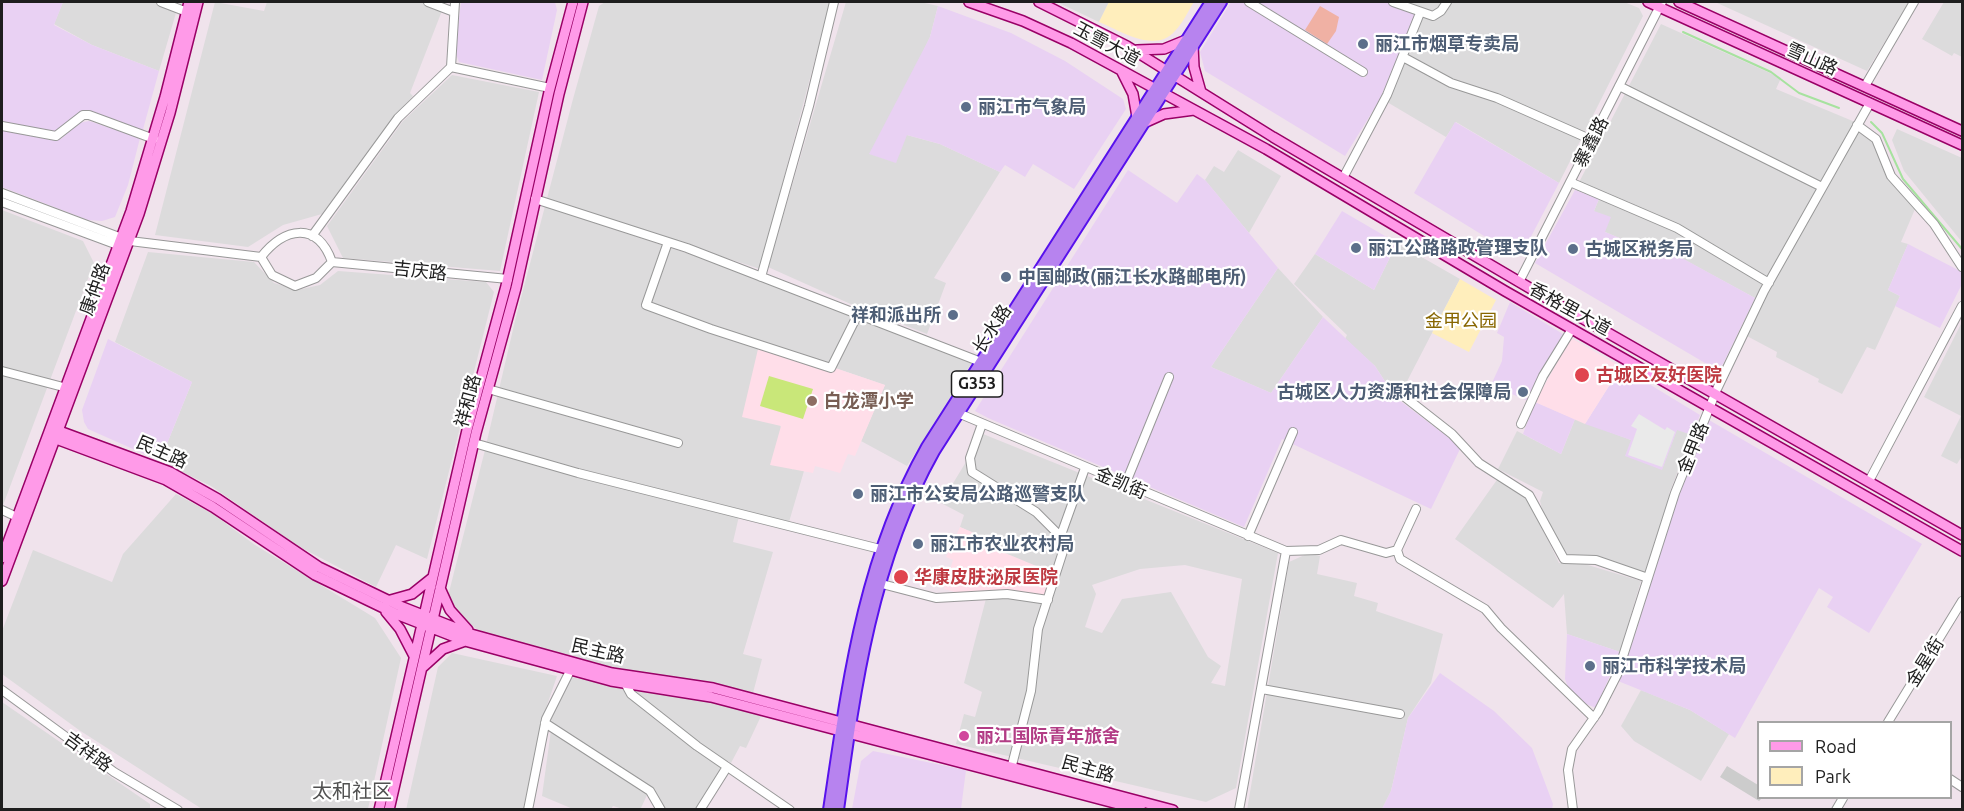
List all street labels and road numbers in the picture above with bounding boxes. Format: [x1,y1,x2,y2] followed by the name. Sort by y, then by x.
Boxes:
[1070,18,1144,70] street label: 玉雪大道
[1783,38,1841,80] street label: 雪山路
[1569,113,1613,171] street label: 寨鑫路
[392,257,448,285] street label: 吉庆路
[76,260,114,318] street label: 康仲路
[1525,278,1615,340] street label: 香格里大道
[968,300,1016,358] street label: 长水路
[952,371,1002,397] road number: G353
[451,372,485,430] street label: 祥和路
[1673,419,1713,477] street label: 金甲路
[133,431,191,473] street label: 民主路
[1092,463,1150,503] street label: 金凯街
[1902,633,1948,691] street label: 金星街
[569,634,627,668] street label: 民主路
[60,727,116,777] street label: 吉祥路
[1059,751,1117,787] street label: 民主路

